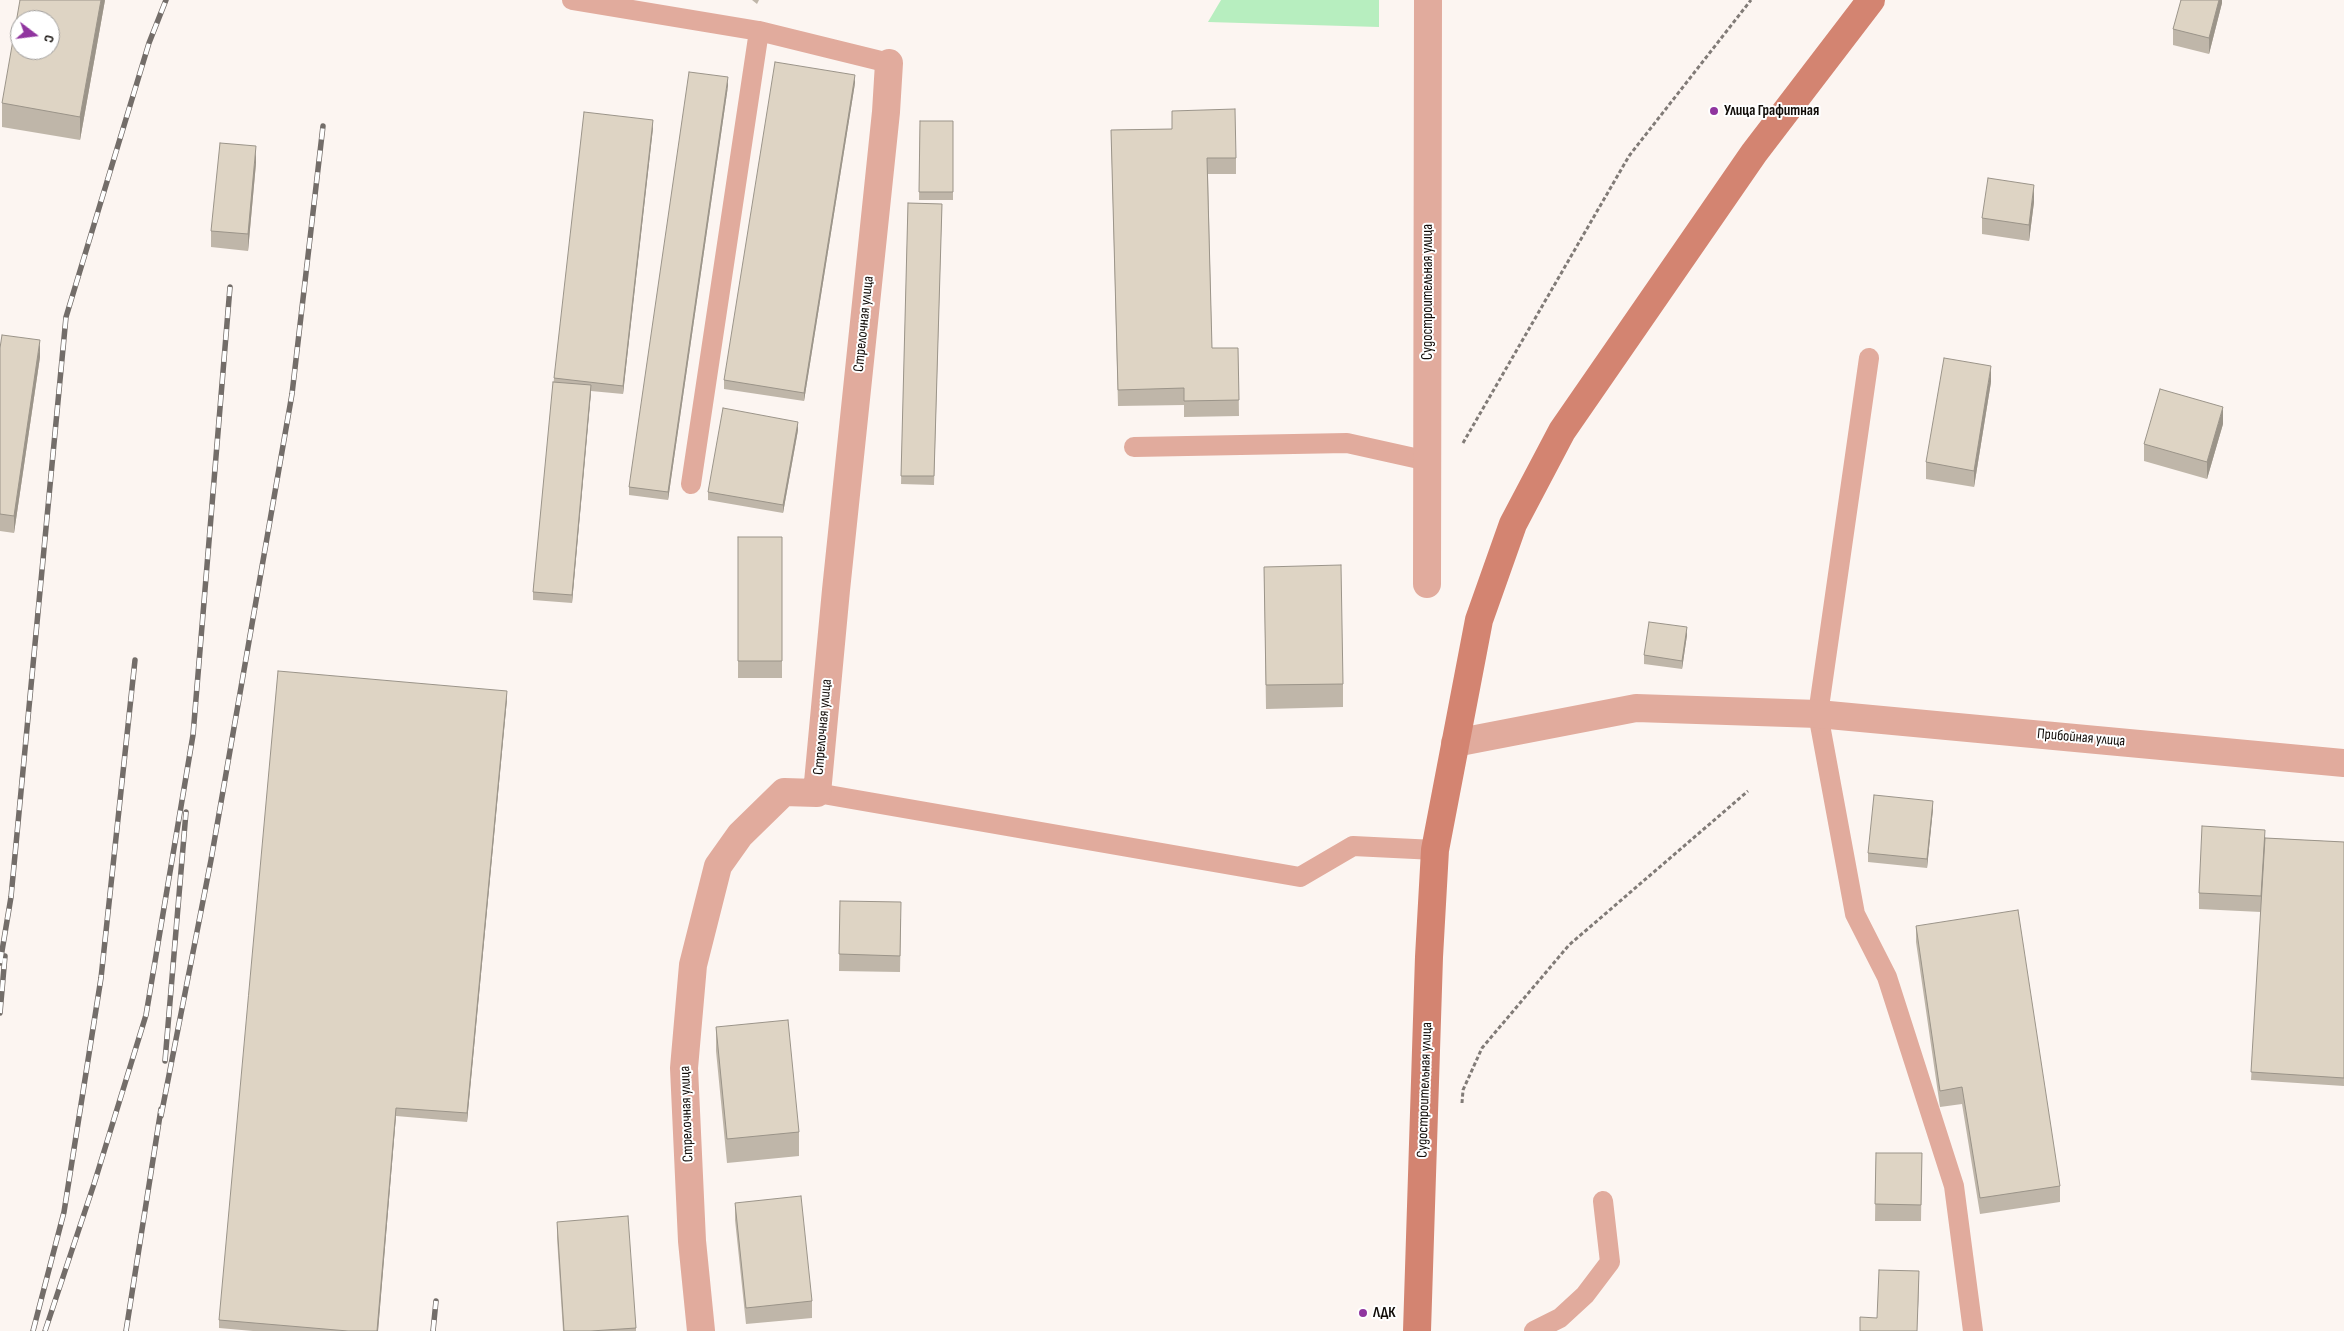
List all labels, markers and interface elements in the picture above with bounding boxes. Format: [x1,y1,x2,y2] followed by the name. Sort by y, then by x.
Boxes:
[10,10,60,60] north arrow
[40,33,58,44] text: С
[1724,102,1819,120] place label: Улица Графитная
[1708,105,1720,117] marker: Улица Графитная
[1419,224,1437,360] street label: Судостроительная улица
[850,275,878,373] street label: Стрелочная улица
[810,678,836,776] street label: Стрелочная улица
[2036,725,2126,751] street label: Прибойная улица
[1414,1022,1436,1158] street label: Судостроительная улица
[676,1066,698,1162] street label: Стрелочная улица
[1373,1304,1396,1322] place label: ЛДК
[1357,1307,1369,1319] marker: ЛДК

